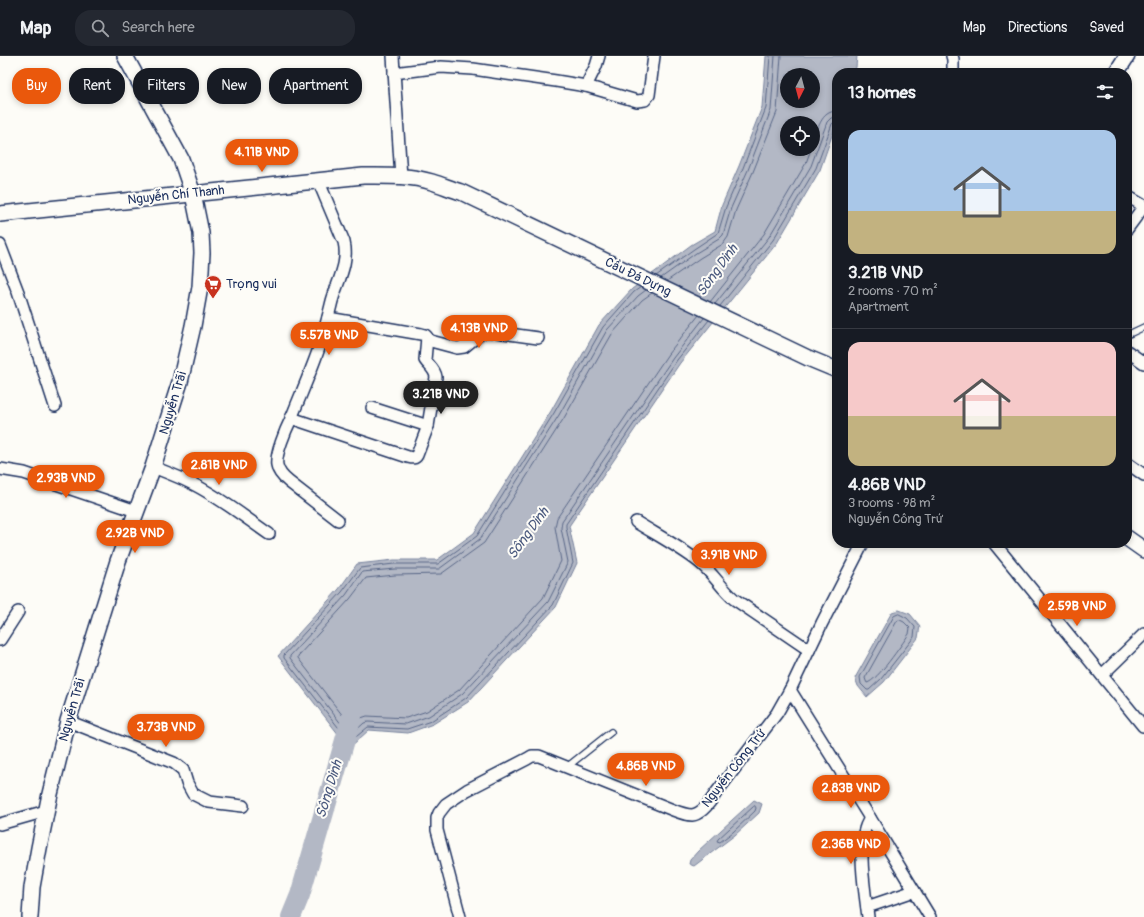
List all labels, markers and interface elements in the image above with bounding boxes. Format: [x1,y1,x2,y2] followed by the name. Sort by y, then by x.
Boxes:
[75,10,355,46] search box
[20,16,51,40] text: Map
[89,17,111,39] icon: search
[121,18,195,37] text: Search here
[963,19,986,36] text: Map
[1008,19,1067,36] text: Directions
[1089,19,1124,36] text: Saved
[12,68,61,104] chip: Buy
[69,68,125,104] chip: Rent
[133,68,199,104] chip: Filters
[207,68,261,104] chip: New
[269,68,362,104] chip: Apartment
[780,68,820,108] north arrow
[780,68,820,156] map controls
[1094,81,1116,103] icon: filters
[848,82,916,103] text: 13 homes
[780,116,820,156] button: locate
[216,139,308,173] pin: 4.11B VND
[234,144,290,160] text: 4.11B VND
[946,156,1018,228] icon: home
[127,182,225,208] street label: Nguyễn Chí Thanh
[693,240,742,299] water label: Sông Dinh
[602,253,675,300] street label: Cầu Đá Dựng
[848,262,923,283] text: 3.21B VND
[203,274,223,299] supermarket icon: Trọng vui
[226,276,277,292] place label: Trọng vui
[848,283,938,299] text: 2 rooms · 70 m²
[848,299,909,315] text: Apartment
[433,315,525,349] pin: 4.13B VND
[450,320,508,336] text: 4.13B VND
[283,322,375,356] pin: 5.57B VND
[300,327,358,343] text: 5.57B VND
[946,368,1018,440] icon: home
[156,370,190,436] street label: Nguyễn Trãi
[395,381,487,415] pin: 3.21B VND
[412,386,470,402] text: 3.21B VND
[173,452,265,486] pin: 2.81B VND
[191,457,247,473] text: 2.81B VND
[20,465,112,499] pin: 2.93B VND
[37,470,95,486] text: 2.93B VND
[848,474,926,495] text: 4.86B VND
[848,495,935,511] text: 3 rooms · 98 m²
[504,503,553,562] water label: Sông Dinh
[848,511,944,527] text: Nguyễn Công Trứ
[89,520,181,554] pin: 2.92B VND
[106,525,164,541] text: 2.92B VND
[683,542,775,576] pin: 3.91B VND
[701,547,757,563] text: 3.91B VND
[1031,593,1123,627] pin: 2.59B VND
[1048,598,1106,614] text: 2.59B VND
[55,677,89,743] street label: Nguyễn Trãi
[120,714,212,748] pin: 3.73B VND
[136,719,196,735] text: 3.73B VND
[698,725,770,811] street label: Nguyễn Công Trứ
[600,753,692,787] pin: 4.86B VND
[312,757,346,820] water label: Sông Dinh
[616,758,676,774] text: 4.86B VND
[805,775,897,809] pin: 2.83B VND
[822,780,880,796] text: 2.83B VND
[805,831,897,865] pin: 2.36B VND
[821,836,881,852] text: 2.36B VND

